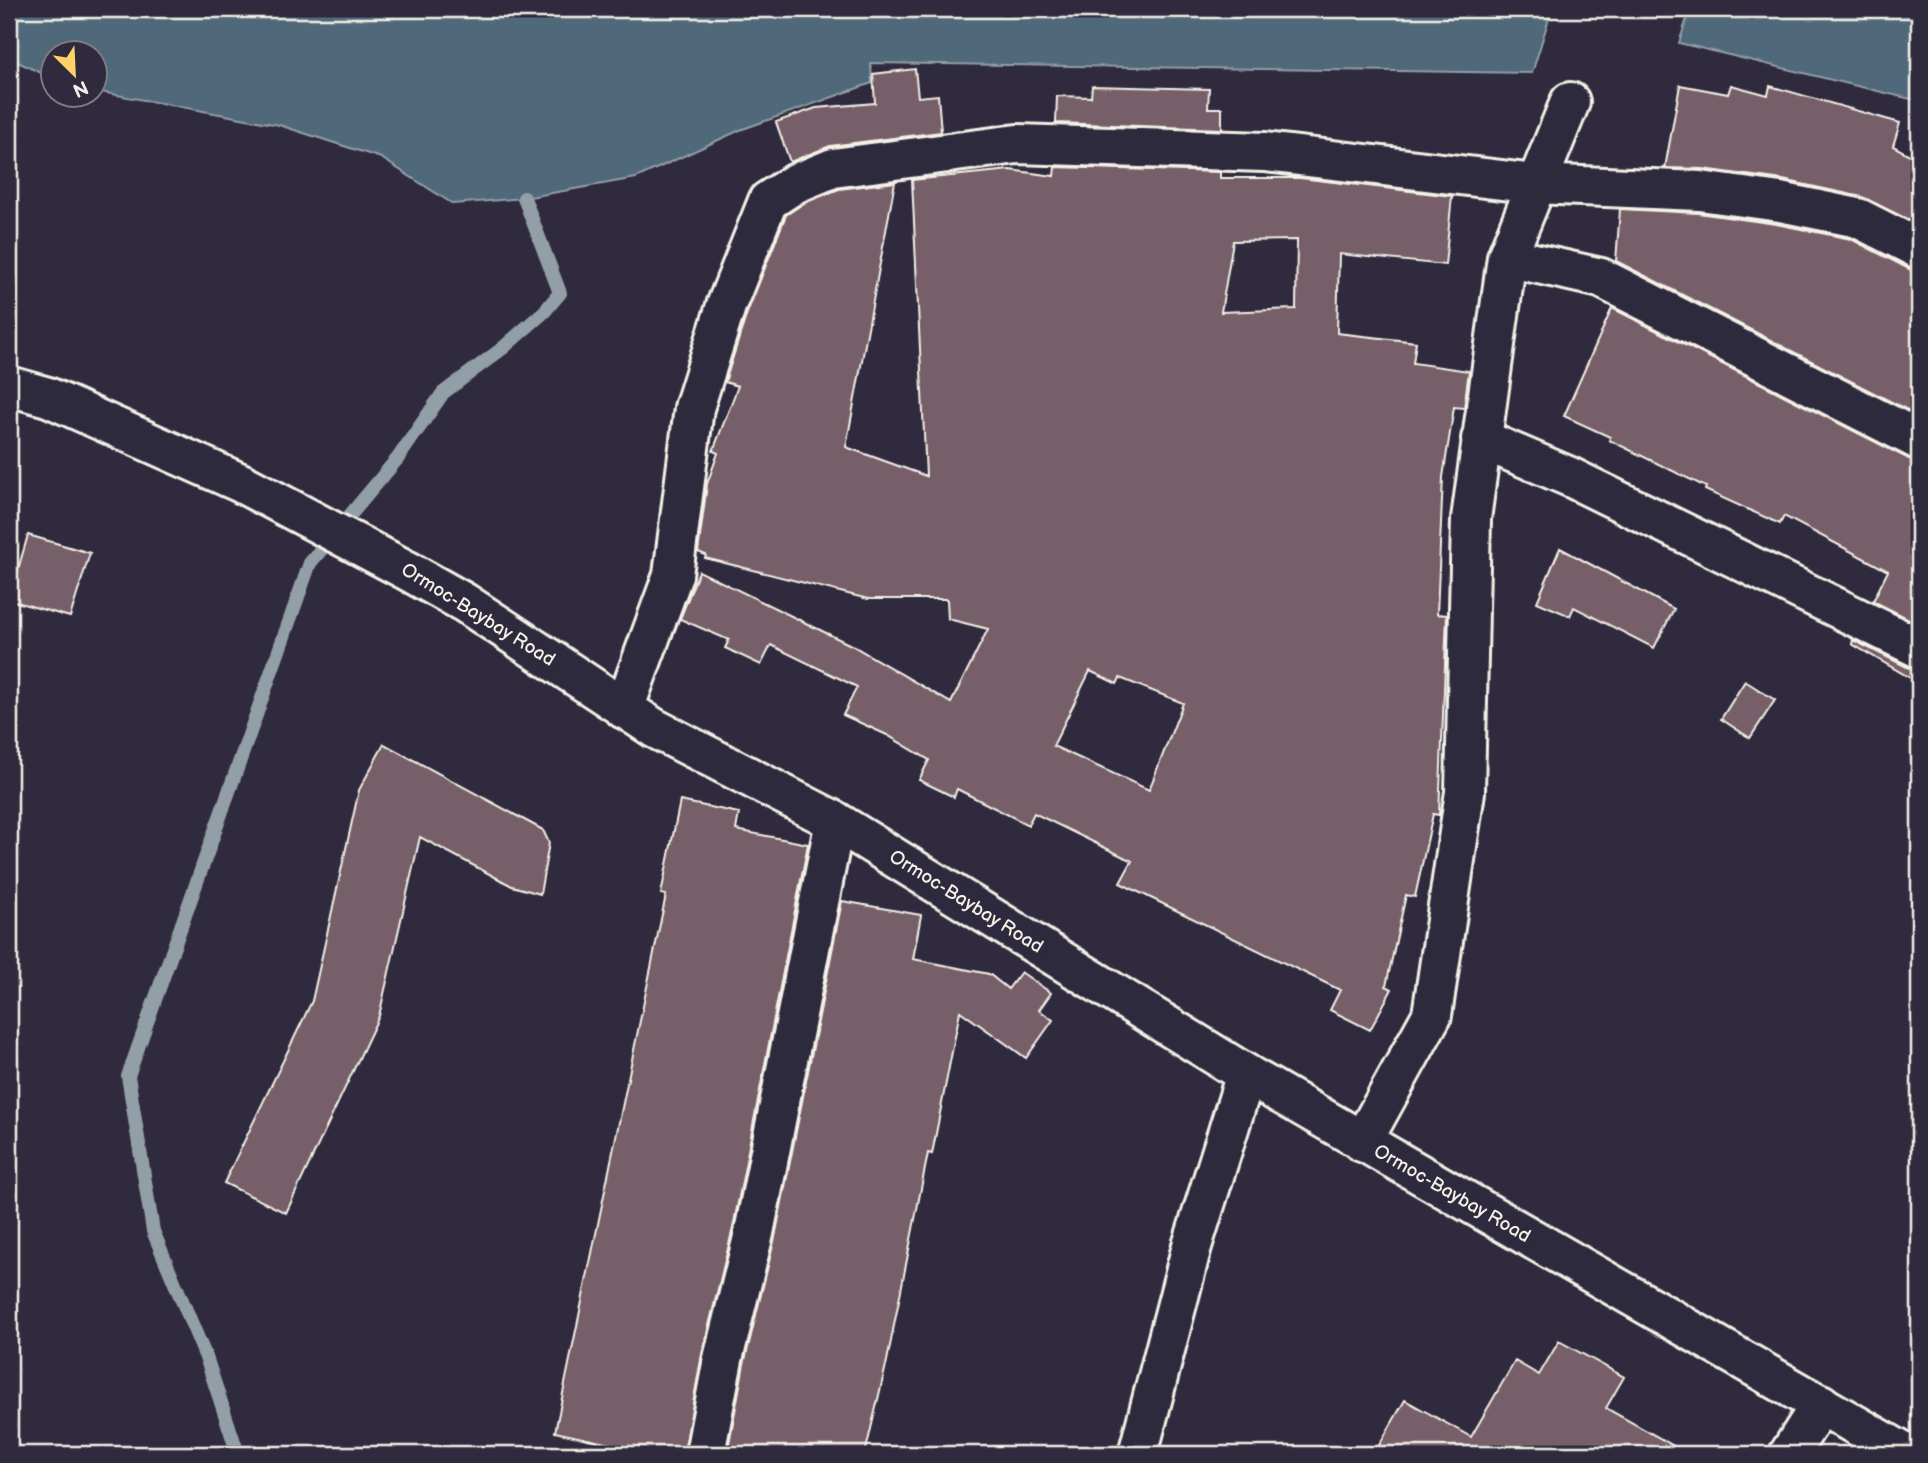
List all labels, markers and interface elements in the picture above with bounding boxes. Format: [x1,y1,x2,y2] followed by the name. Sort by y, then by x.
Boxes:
[38,38,108,108] north arrow
[69,75,92,102] text: N
[397,558,559,672] street label: Ormoc-Baybay Road
[885,845,1047,959] street label: Ormoc-Baybay Road
[1370,1140,1534,1248] street label: Ormoc-Baybay Road

